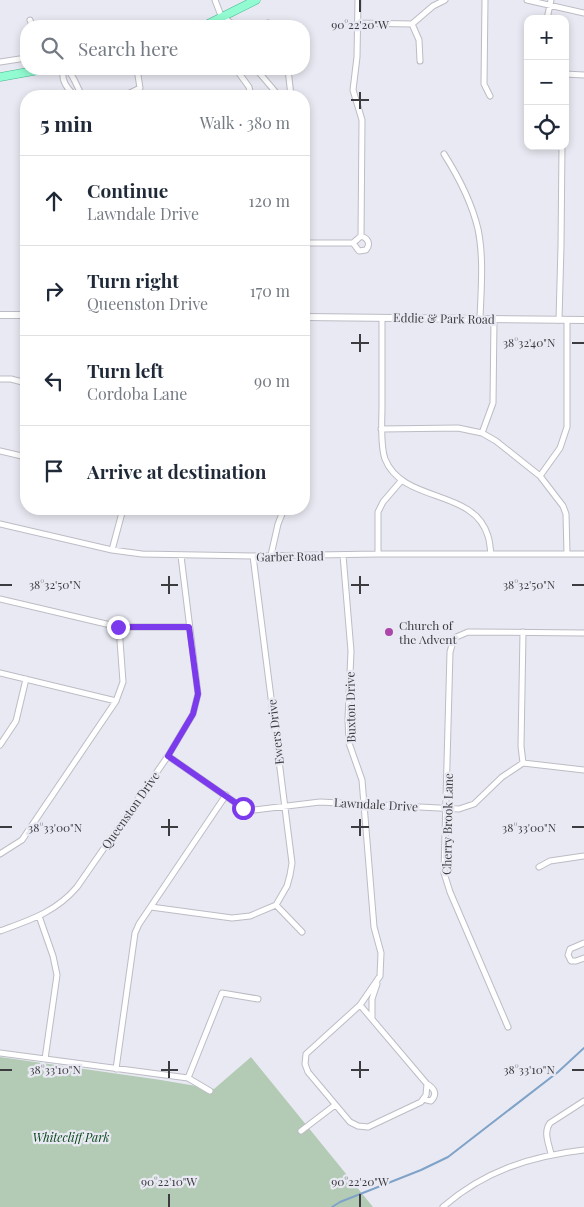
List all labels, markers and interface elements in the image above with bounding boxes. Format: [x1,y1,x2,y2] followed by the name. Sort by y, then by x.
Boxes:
[524,15,569,150] map controls
[524,15,569,60] button: +
[331,16,389,32] text: 90°22'20"W
[20,20,310,75] search box
[38,34,66,62] icon: search
[78,35,178,61] text: Search here
[524,60,569,105] button: −
[524,105,569,150] button: locate
[40,109,93,137] text: 5 min
[200,112,290,133] text: Walk · 380 m
[87,177,168,203] text: Continue
[40,187,68,215] icon: ahead
[249,190,290,211] text: 120 m
[87,203,199,224] text: Lawndale Drive
[87,267,179,293] text: Turn right
[40,277,68,305] icon: right
[250,280,290,301] text: 170 m
[87,293,208,314] text: Queenston Drive
[393,309,495,327] street label: Eddie & Park Road
[503,334,556,350] text: 38°32'40"N
[87,357,164,383] text: Turn left
[40,367,68,395] icon: left
[254,370,290,391] text: 90 m
[87,383,187,404] text: Cordoba Lane
[40,457,68,485] icon: arrive
[87,458,267,484] text: Arrive at destination
[256,547,324,565] street label: Garber Road
[29,576,82,592] text: 38°32'50"N
[503,576,556,592] text: 38°32'50"N
[107,616,130,639] route end
[399,617,457,647] place label: Church of the Advent
[383,626,395,638] marker: Church of the Advent
[341,671,359,743] street label: Buxton Drive
[263,698,287,766] street label: Ewers Drive
[97,768,163,852] street label: Queenston Drive
[438,773,456,875] street label: Cherry Brook Lane
[334,794,418,814] street label: Lawndale Drive
[232,797,255,820] route start
[28,819,83,835] text: 38°33'00"N
[502,819,557,835] text: 38°33'00"N
[29,1061,81,1077] text: 38°33'10"N
[503,1061,555,1077] text: 38°33'10"N
[32,1129,110,1145] park label: Whitecliff Park
[141,1173,197,1189] text: 90°22'10"W
[331,1173,389,1189] text: 90°22'20"W

